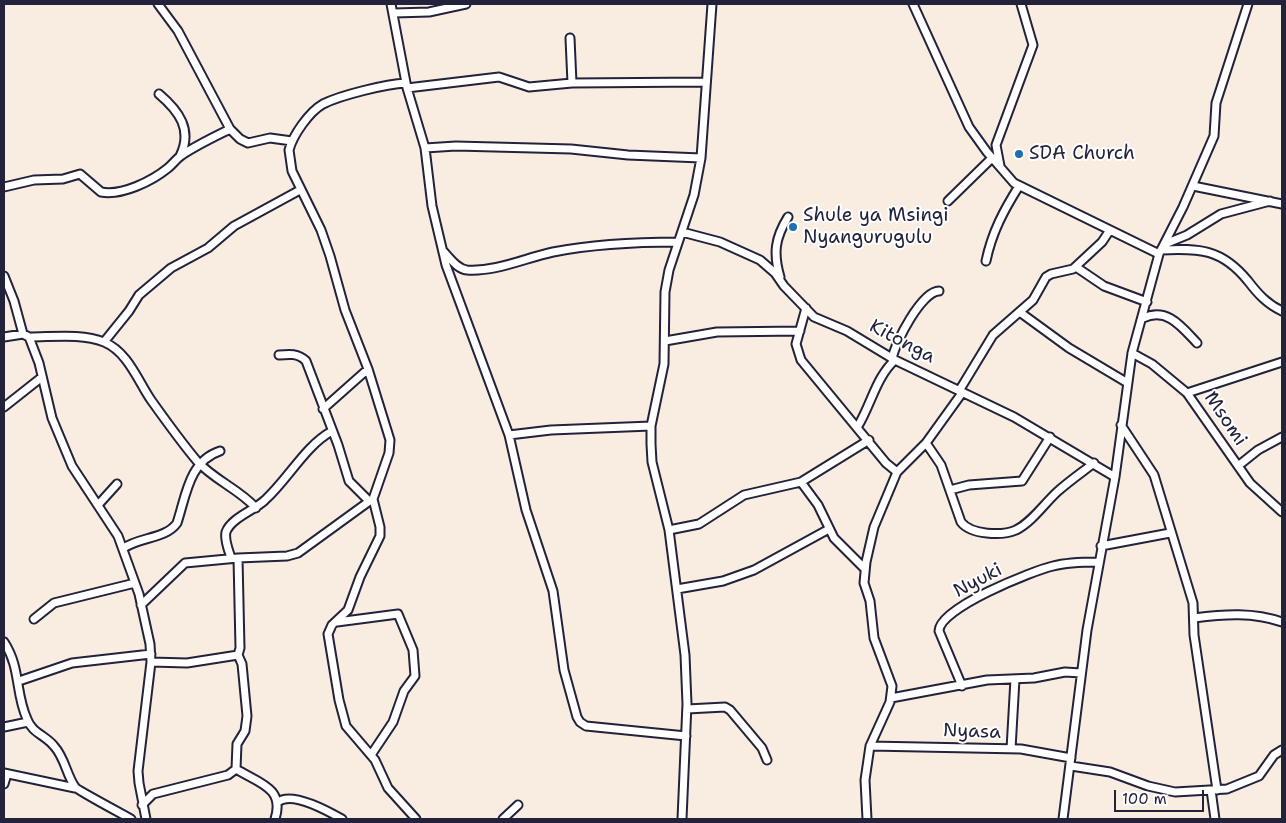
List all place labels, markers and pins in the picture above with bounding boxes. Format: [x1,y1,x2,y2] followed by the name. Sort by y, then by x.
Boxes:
[1029,143,1135,165] place label: SDA Church
[1013,148,1025,160] marker: SDA Church
[803,205,949,249] place label: Shule ya Msingi Nyangurugulu
[787,221,799,233] marker: Shule ya Msingi Nyangurugulu

